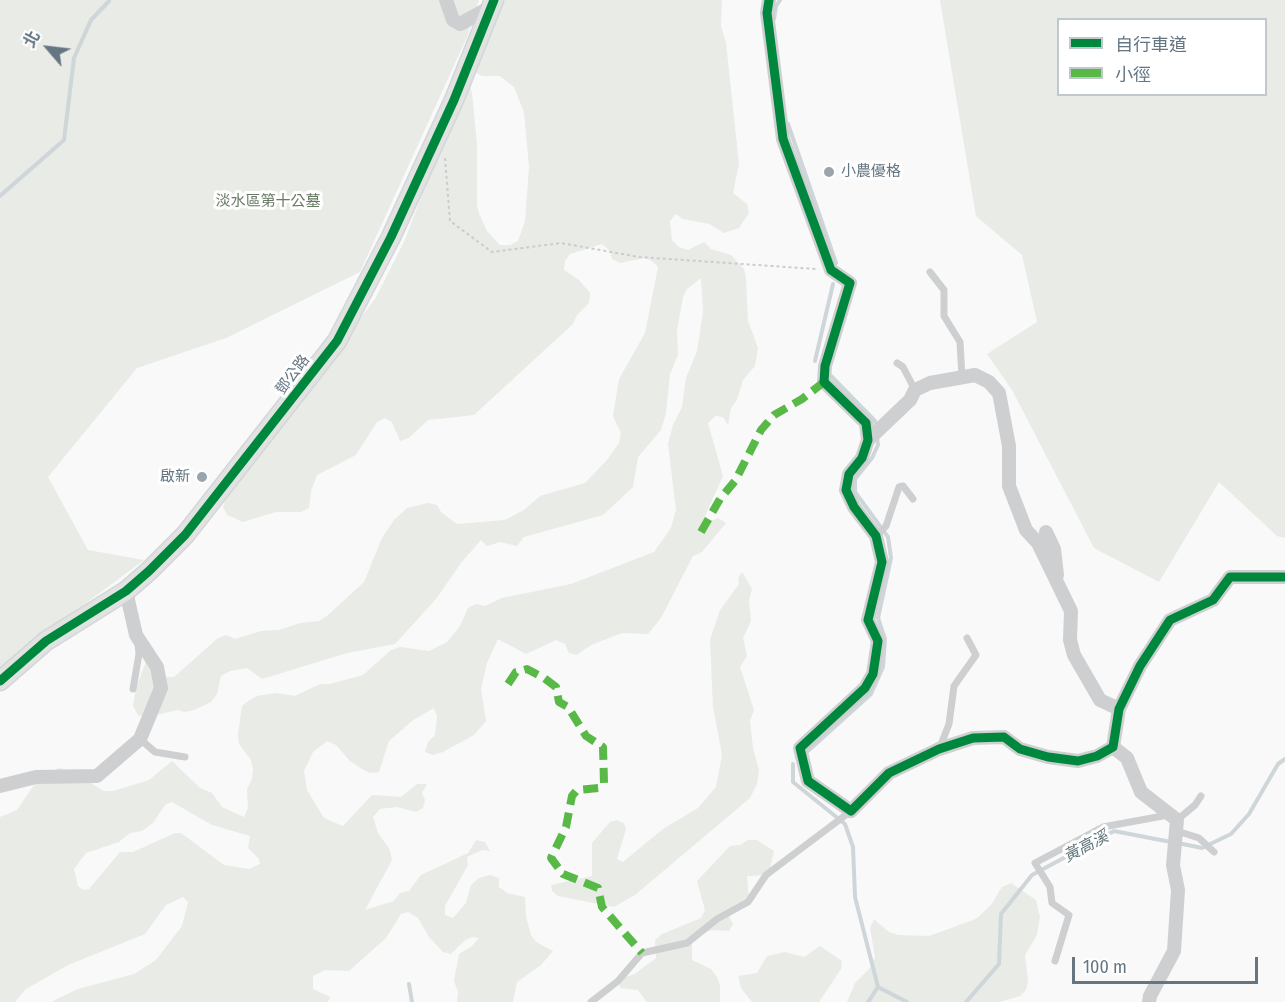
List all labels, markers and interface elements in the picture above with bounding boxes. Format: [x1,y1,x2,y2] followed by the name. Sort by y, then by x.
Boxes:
[18,18,78,78] north arrow
[1057,18,1267,96] legend
[20,28,44,51] text: 北
[1115,34,1187,56] text: 自行車道
[1115,64,1151,86] text: 小徑
[841,163,901,181] place label: 小農優格
[822,165,836,179] marker: 小農優格
[216,193,320,211] park label: 淡水區第十公墓
[272,352,314,398] street label: 鄧公路
[160,468,190,486] place label: 啟新
[195,470,209,484] marker: 啟新
[1060,827,1112,867] water label: 黃高溪
[1075,945,1261,983] scale bar
[1083,956,1127,978] text: 100 m

